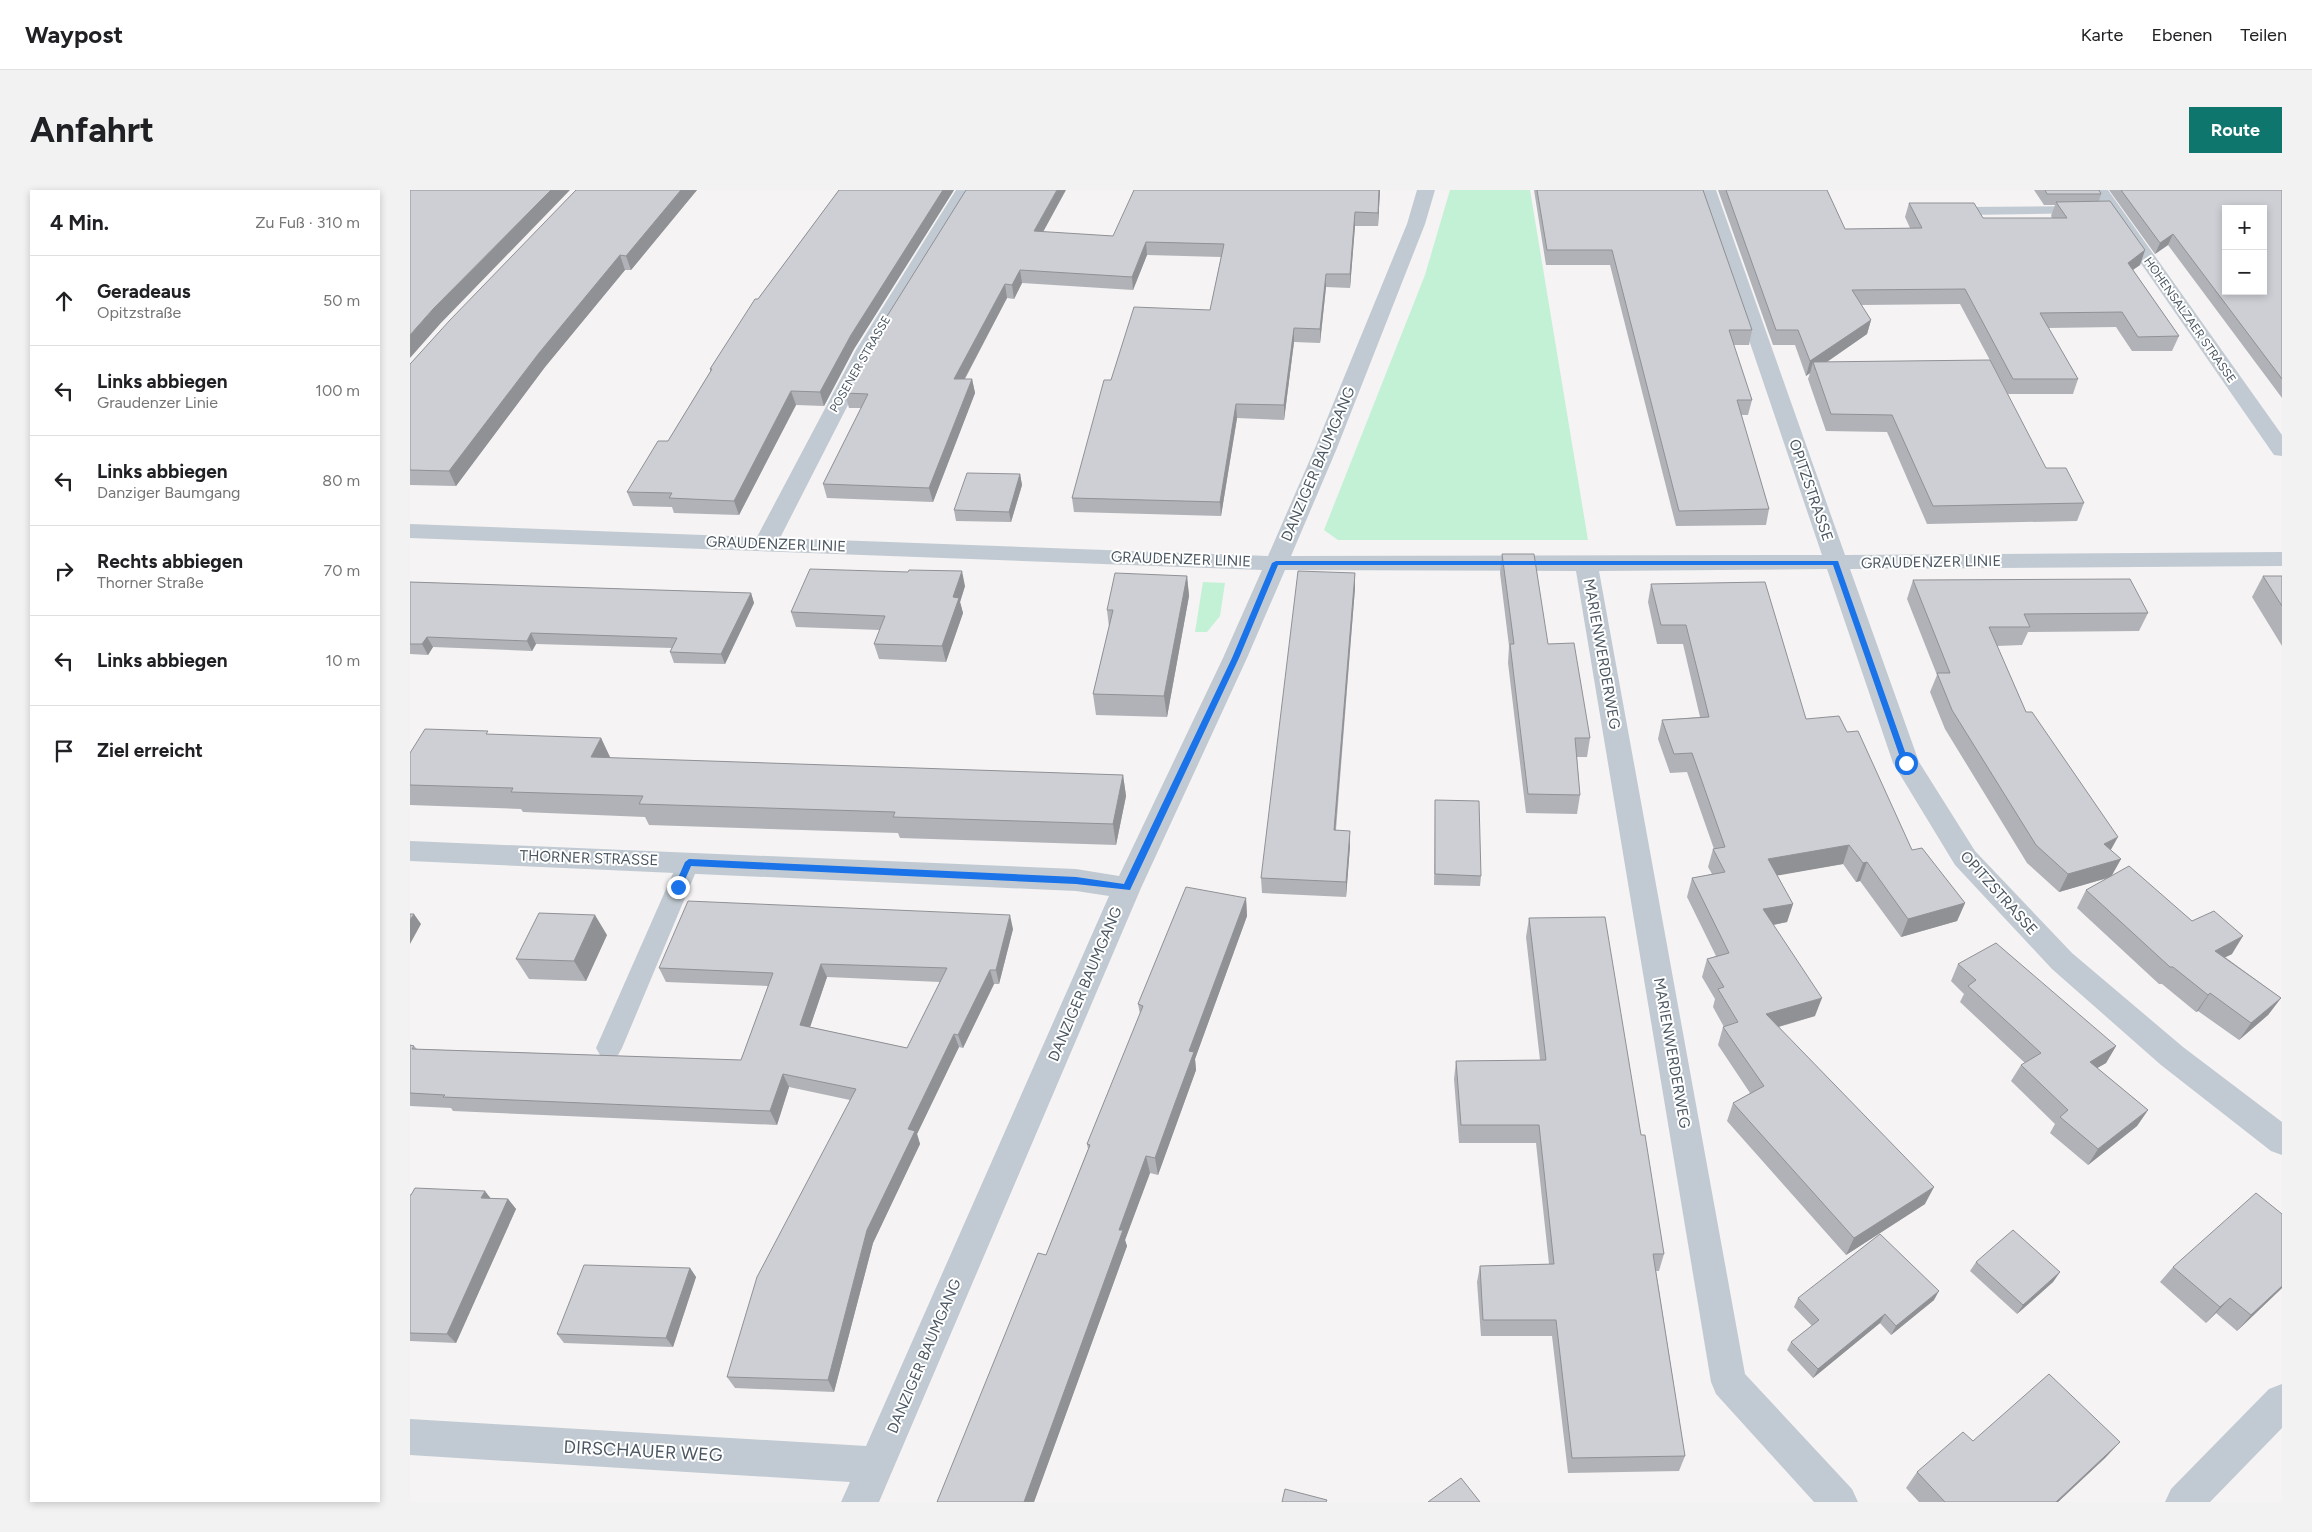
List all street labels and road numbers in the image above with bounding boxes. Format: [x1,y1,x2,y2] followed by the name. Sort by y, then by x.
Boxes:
[2141,254,2239,386] street label: HOHENSALZAER STRASSE
[827,313,893,415] street label: POSENER STRASSE
[1277,384,1359,544] street label: DANZIGER BAUMGANG
[1785,437,1837,543] street label: OPITZSTRASSE
[706,533,846,555] street label: GRAUDENZER LINIE
[1111,548,1251,570] street label: GRAUDENZER LINIE
[1861,552,2001,572] street label: GRAUDENZER LINIE
[1580,577,1624,731] street label: MARIENWERDERWEG
[519,847,659,869] street label: THORNER STRASSE
[1957,847,2041,939] street label: OPITZSTRASSE
[1044,904,1126,1064] street label: DANZIGER BAUMGANG
[1650,976,1694,1130] street label: MARIENWERDERWEG
[883,1276,965,1436] street label: DANZIGER BAUMGANG
[563,1436,723,1466] street label: DIRSCHAUER WEG

